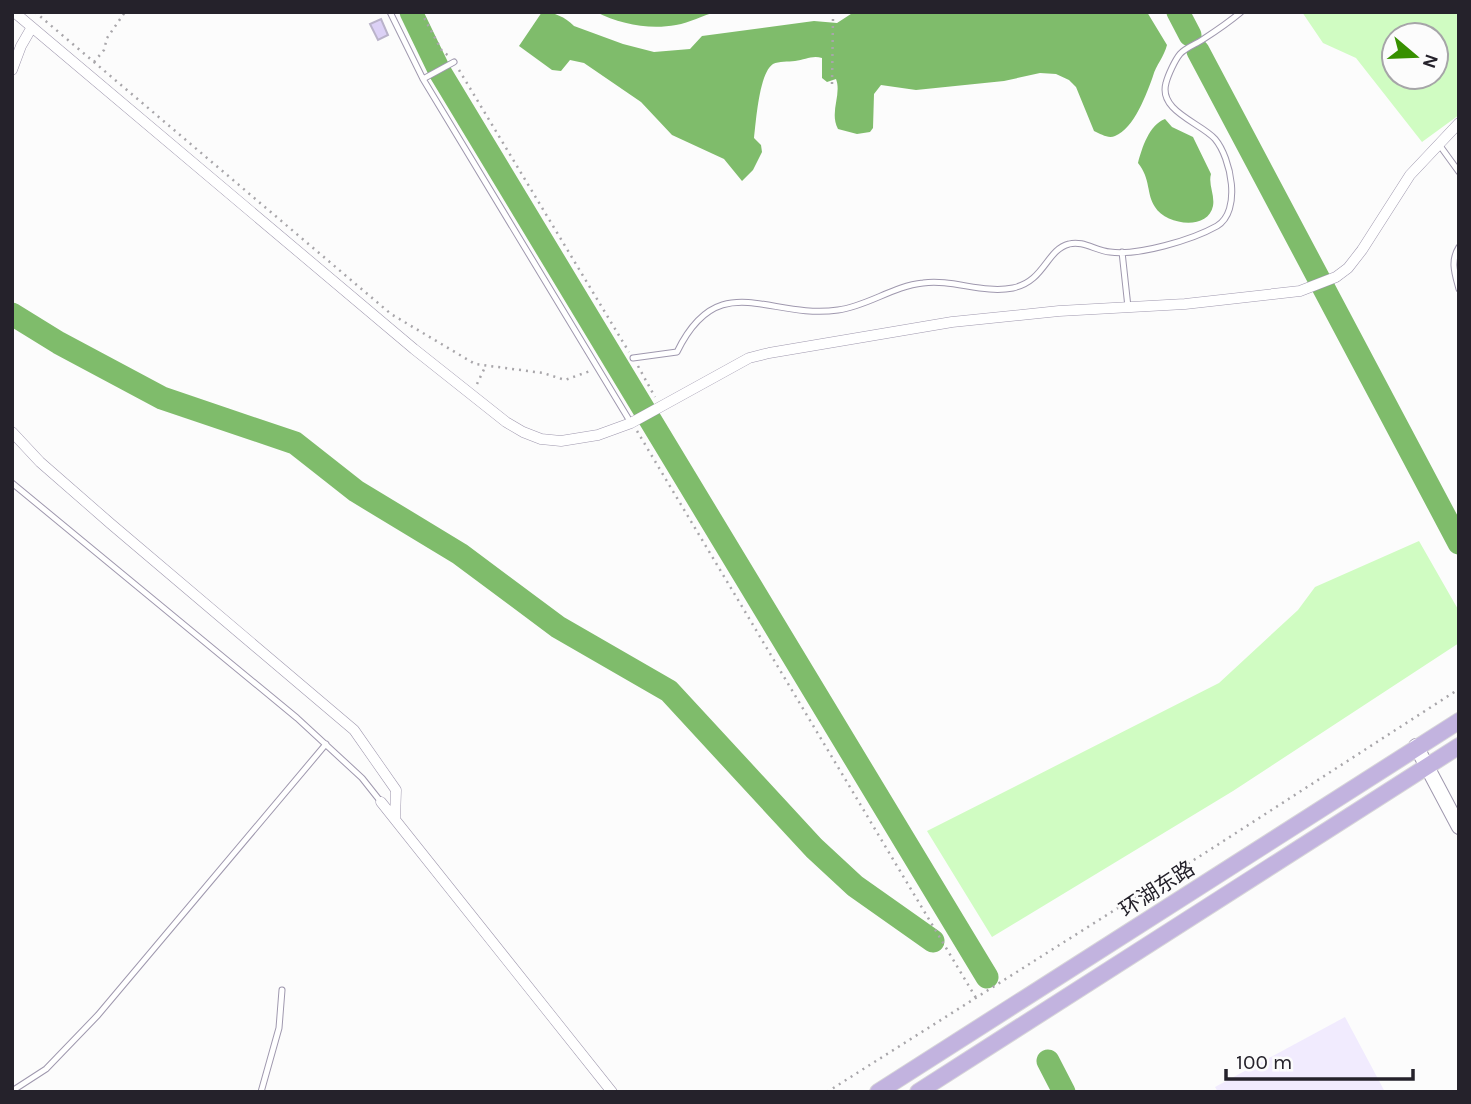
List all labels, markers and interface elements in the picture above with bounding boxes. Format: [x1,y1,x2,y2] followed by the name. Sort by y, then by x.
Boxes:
[1380,21,1450,91] north arrow
[1418,51,1443,71] text: N
[1115,856,1199,922] street label: 环湖东路
[1226,1038,1413,1082] scale bar
[1236,1050,1293,1074] text: 100 m

